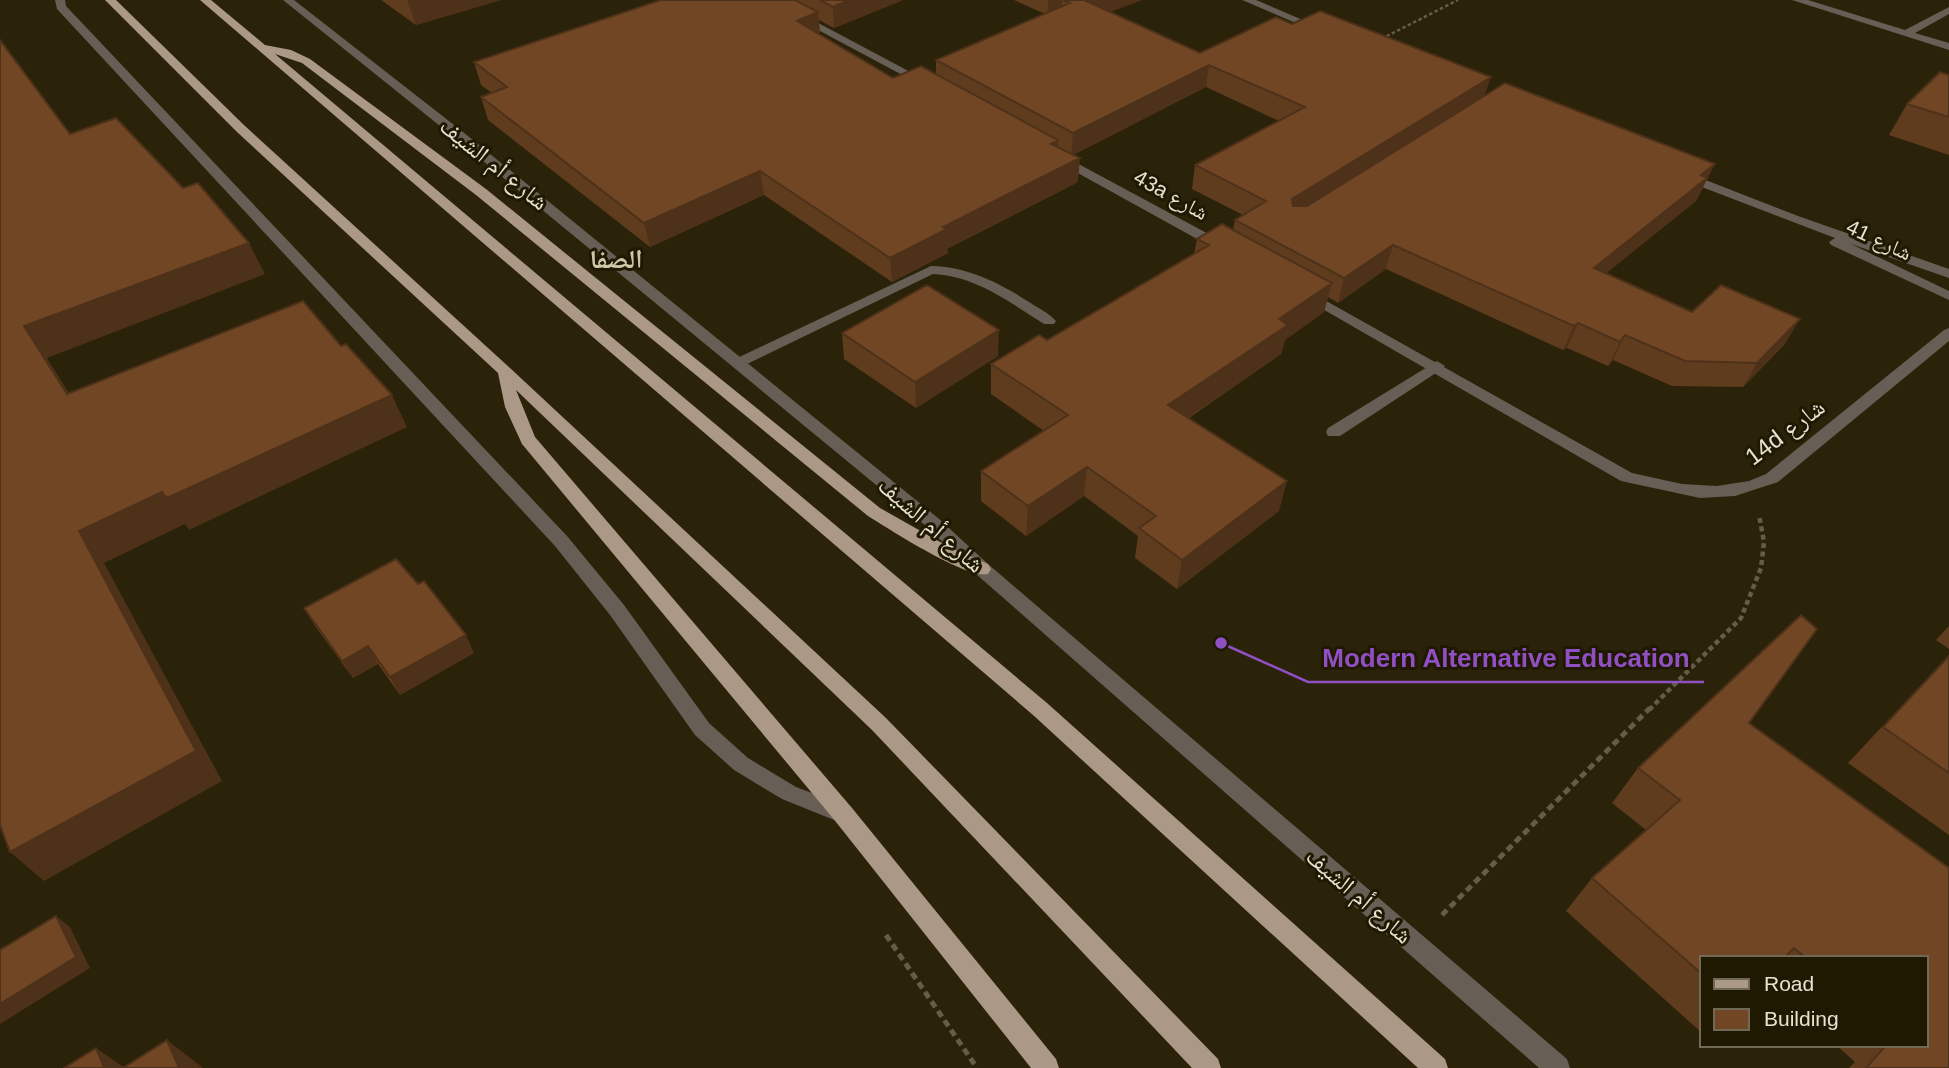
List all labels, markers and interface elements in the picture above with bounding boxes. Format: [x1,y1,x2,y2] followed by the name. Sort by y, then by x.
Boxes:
[433,112,554,218] street label: شارع أم الشيف
[1129,165,1212,226] street label: 43a شارع
[1842,215,1915,266] street label: شارع 41
[589,244,643,274] district label: الصفا
[1740,393,1831,472] street label: 14d شارع
[871,471,990,580] street label: شارع أم الشيف
[1308,635,1704,682] callout: Modern Alternative Education
[1322,643,1690,673] text: Modern Alternative Education
[1299,842,1418,951] street label: شارع أم الشيف
[1700,956,1928,1047] legend
[1764,972,1814,995] text: Road
[1764,1007,1839,1030] text: Building

